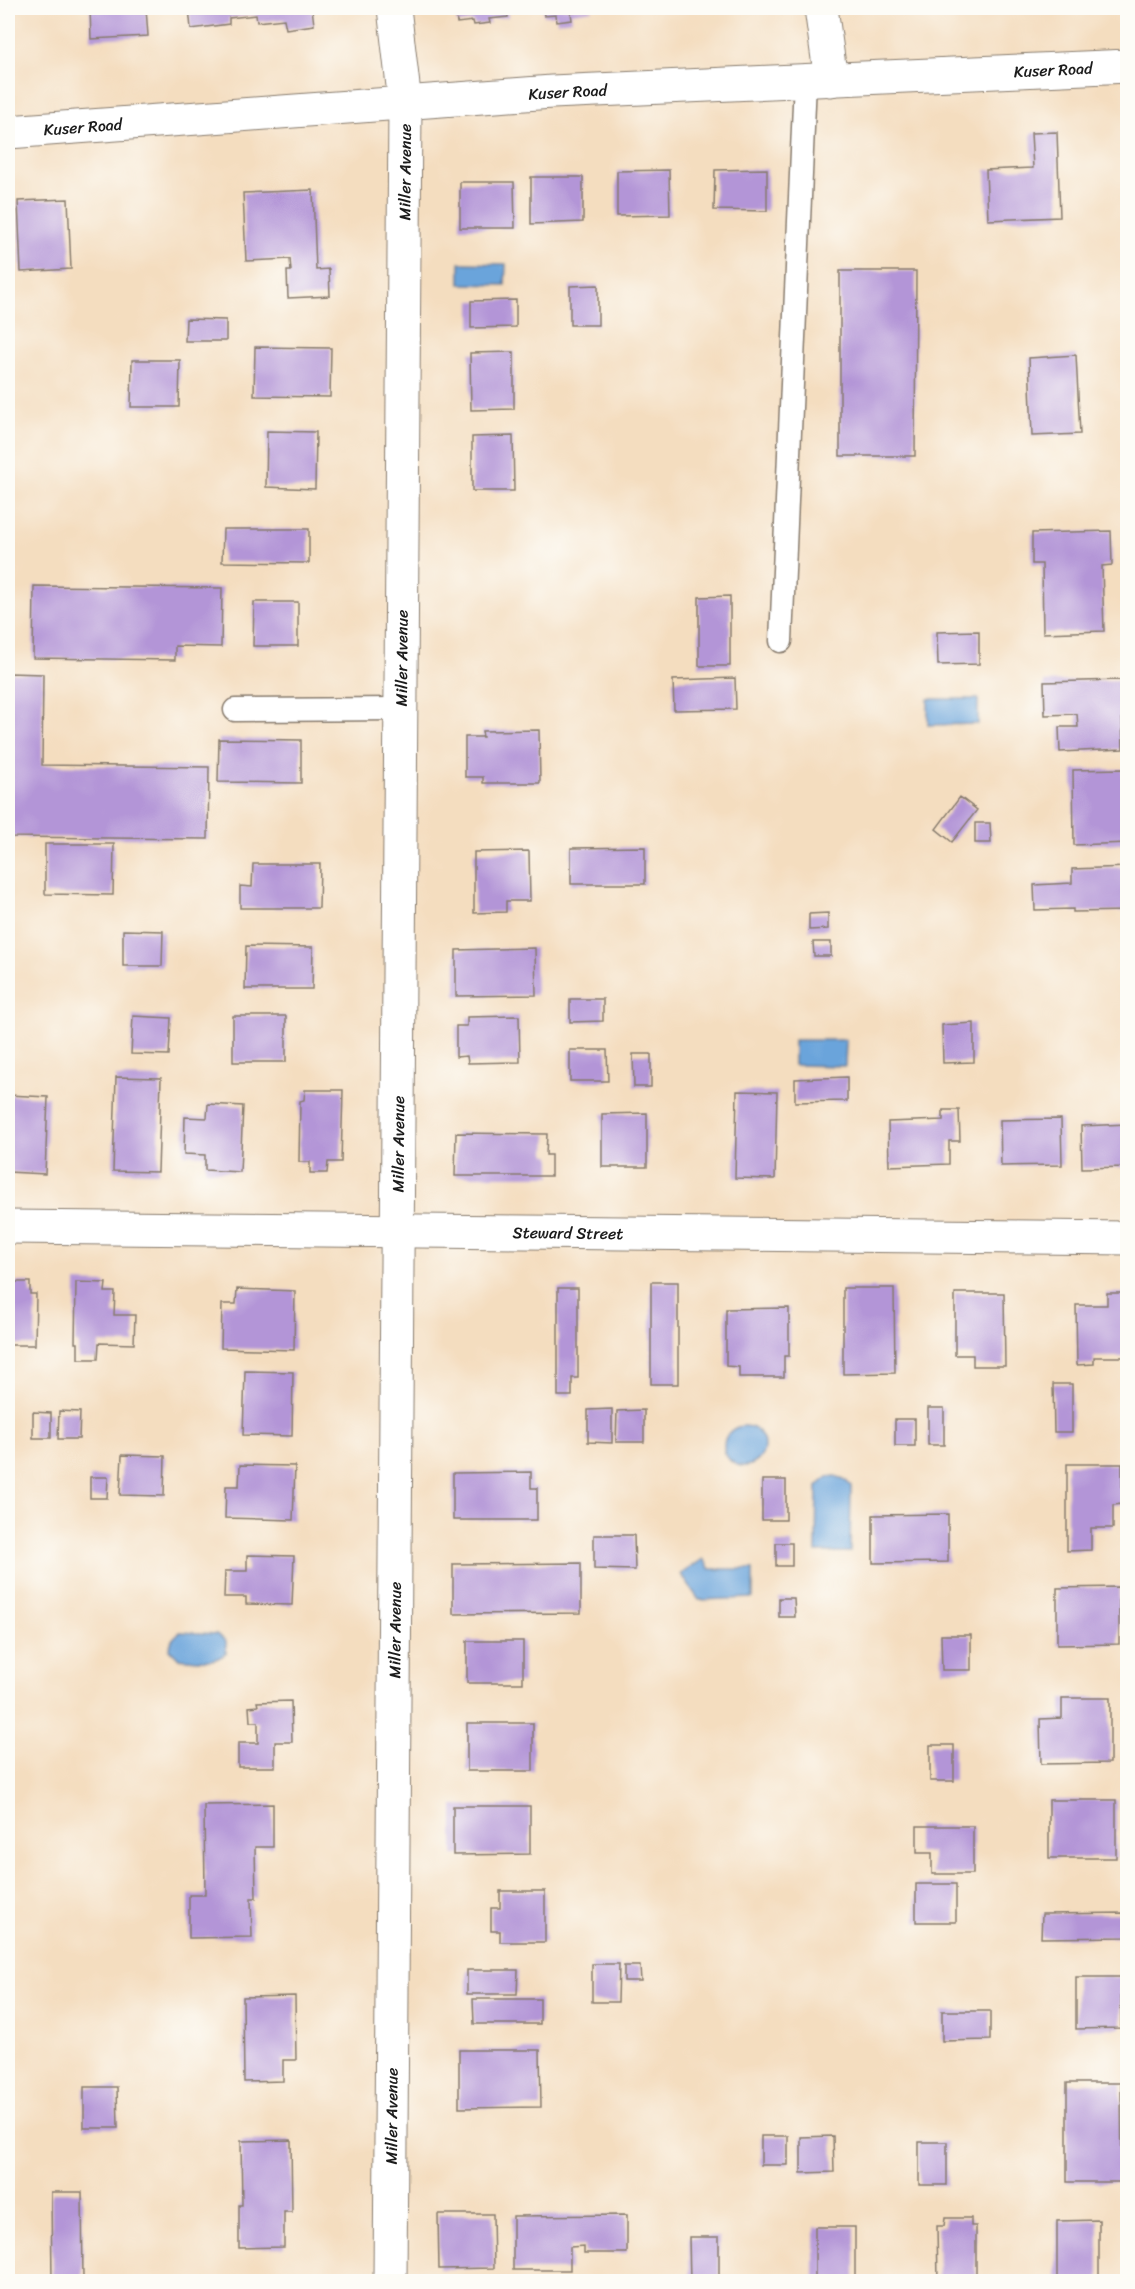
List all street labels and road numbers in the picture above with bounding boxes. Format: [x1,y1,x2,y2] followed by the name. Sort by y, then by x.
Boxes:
[1013,53,1095,86] street label: Kuser Road
[527,75,609,108] street label: Kuser Road
[42,109,125,144] street label: Kuser Road
[390,124,419,220] street label: Miller Avenue
[386,610,416,706] street label: Miller Avenue
[383,1096,413,1192] street label: Miller Avenue
[512,1217,623,1248] street label: Steward Street
[380,1582,409,1678] street label: Miller Avenue
[376,2068,406,2164] street label: Miller Avenue

